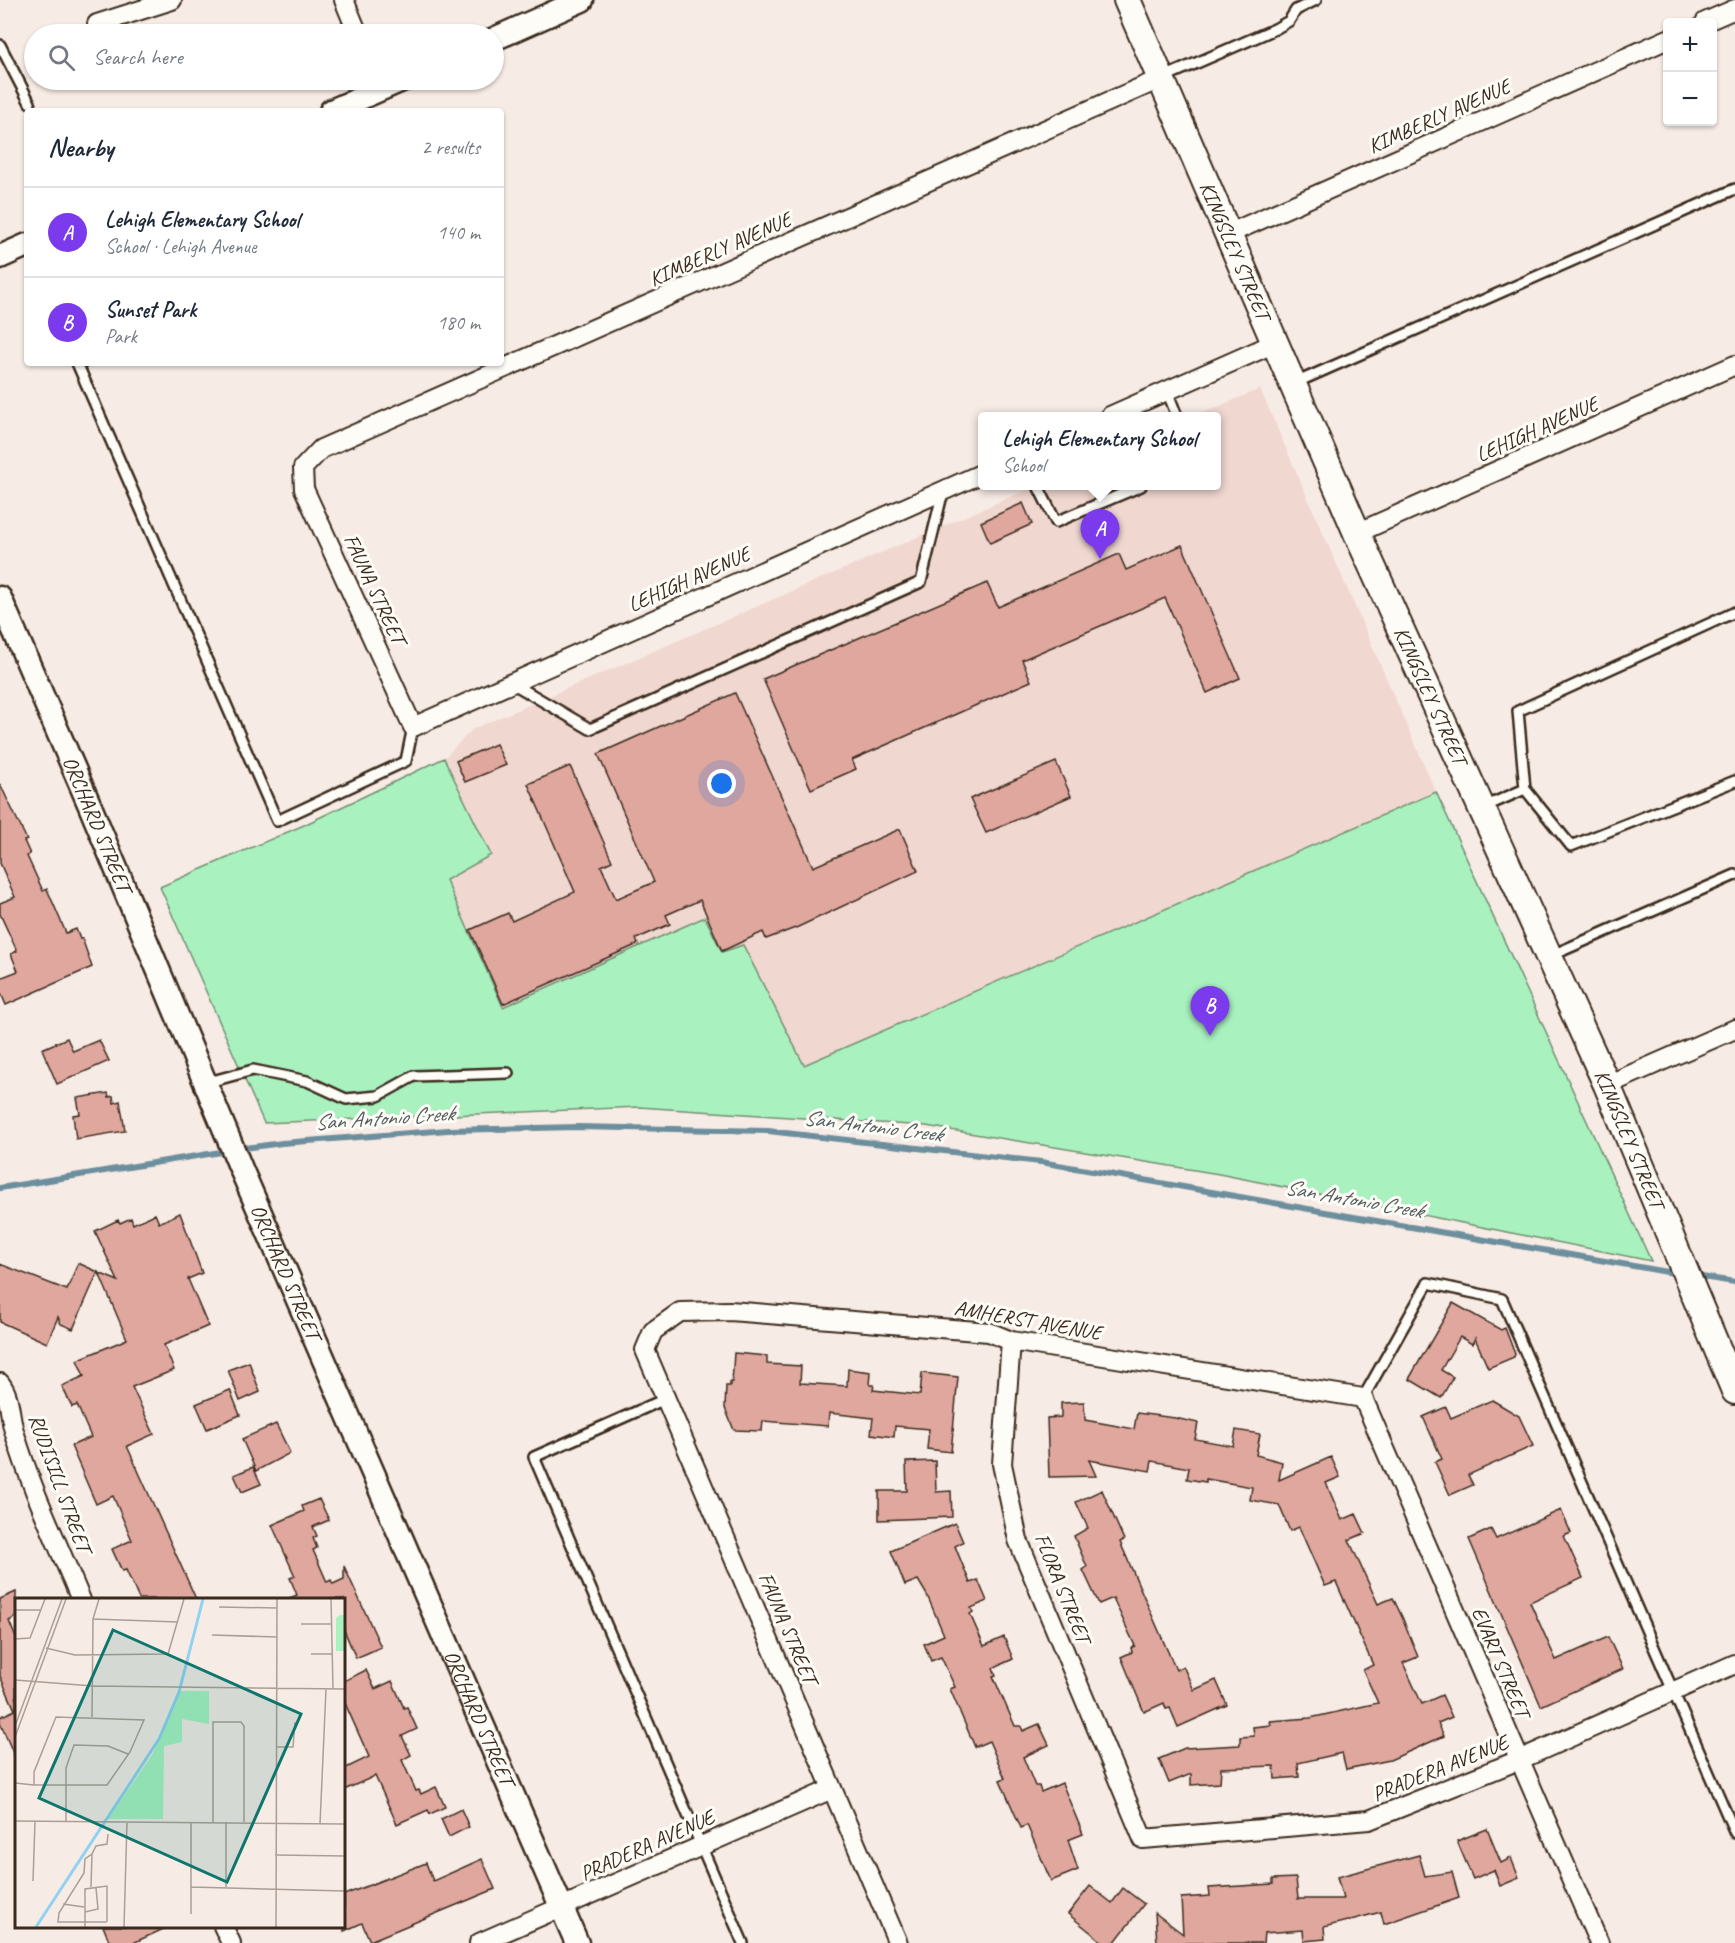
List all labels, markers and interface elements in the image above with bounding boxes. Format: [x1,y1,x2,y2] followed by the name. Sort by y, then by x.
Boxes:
[1663,18,1717,126] map controls
[1663,18,1717,72] button: +
[24,24,504,90] search box
[45,41,78,74] icon: search
[93,43,183,71] text: Search here
[1364,72,1516,159] street label: KIMBERLY AVENUE
[1663,72,1717,126] button: −
[48,131,113,164] text: Nearby
[421,135,480,160] text: 2 results
[1194,178,1278,328] street label: KINGSLEY STREET
[645,205,797,292] street label: KIMBERLY AVENUE
[105,206,299,234] text: Lehigh Elementary School
[62,220,73,245] text: A
[437,220,480,245] text: 140 m
[105,234,256,259] text: School · Lehigh Avenue
[105,296,196,324] text: Sunset Park
[62,310,73,335] text: B
[437,310,480,335] text: 180 m
[105,324,137,349] text: Park
[1472,390,1604,467] street label: LEHIGH AVENUE
[978,412,1221,490] popup
[1002,425,1197,453] text: Lehigh Elementary School
[1002,453,1045,478] text: School
[1080,510,1120,559] pin: A
[338,530,414,653] street label: FAUNA STREET
[624,540,756,617] street label: LEHIGH AVENUE
[1388,623,1475,772] street label: KINGSLEY STREET
[57,752,139,901] street label: ORCHARD STREET
[707,769,736,798] your location
[1190,986,1230,1036] pin: B
[1589,1065,1672,1216] street label: KINGSLEY STREET
[314,1099,458,1137] water label: San Antonio Creek
[802,1104,948,1149] water label: San Antonio Creek
[1283,1173,1429,1226] water label: San Antonio Creek
[245,1200,329,1348] street label: ORCHARD STREET
[952,1294,1106,1346] street label: AMHERST AVENUE
[23,1410,99,1561] street label: RUDISILL STREET
[1029,1529,1098,1651] street label: FLORA STREET
[753,1568,825,1692] street label: FAUNA STREET
[15,1598,345,1928] inset map
[1466,1603,1538,1725] street label: EVART STREET
[439,1646,522,1794] street label: ORCHARD STREET
[1368,1728,1514,1807] street label: PRADERA AVENUE
[576,1803,721,1886] street label: PRADERA AVENUE

